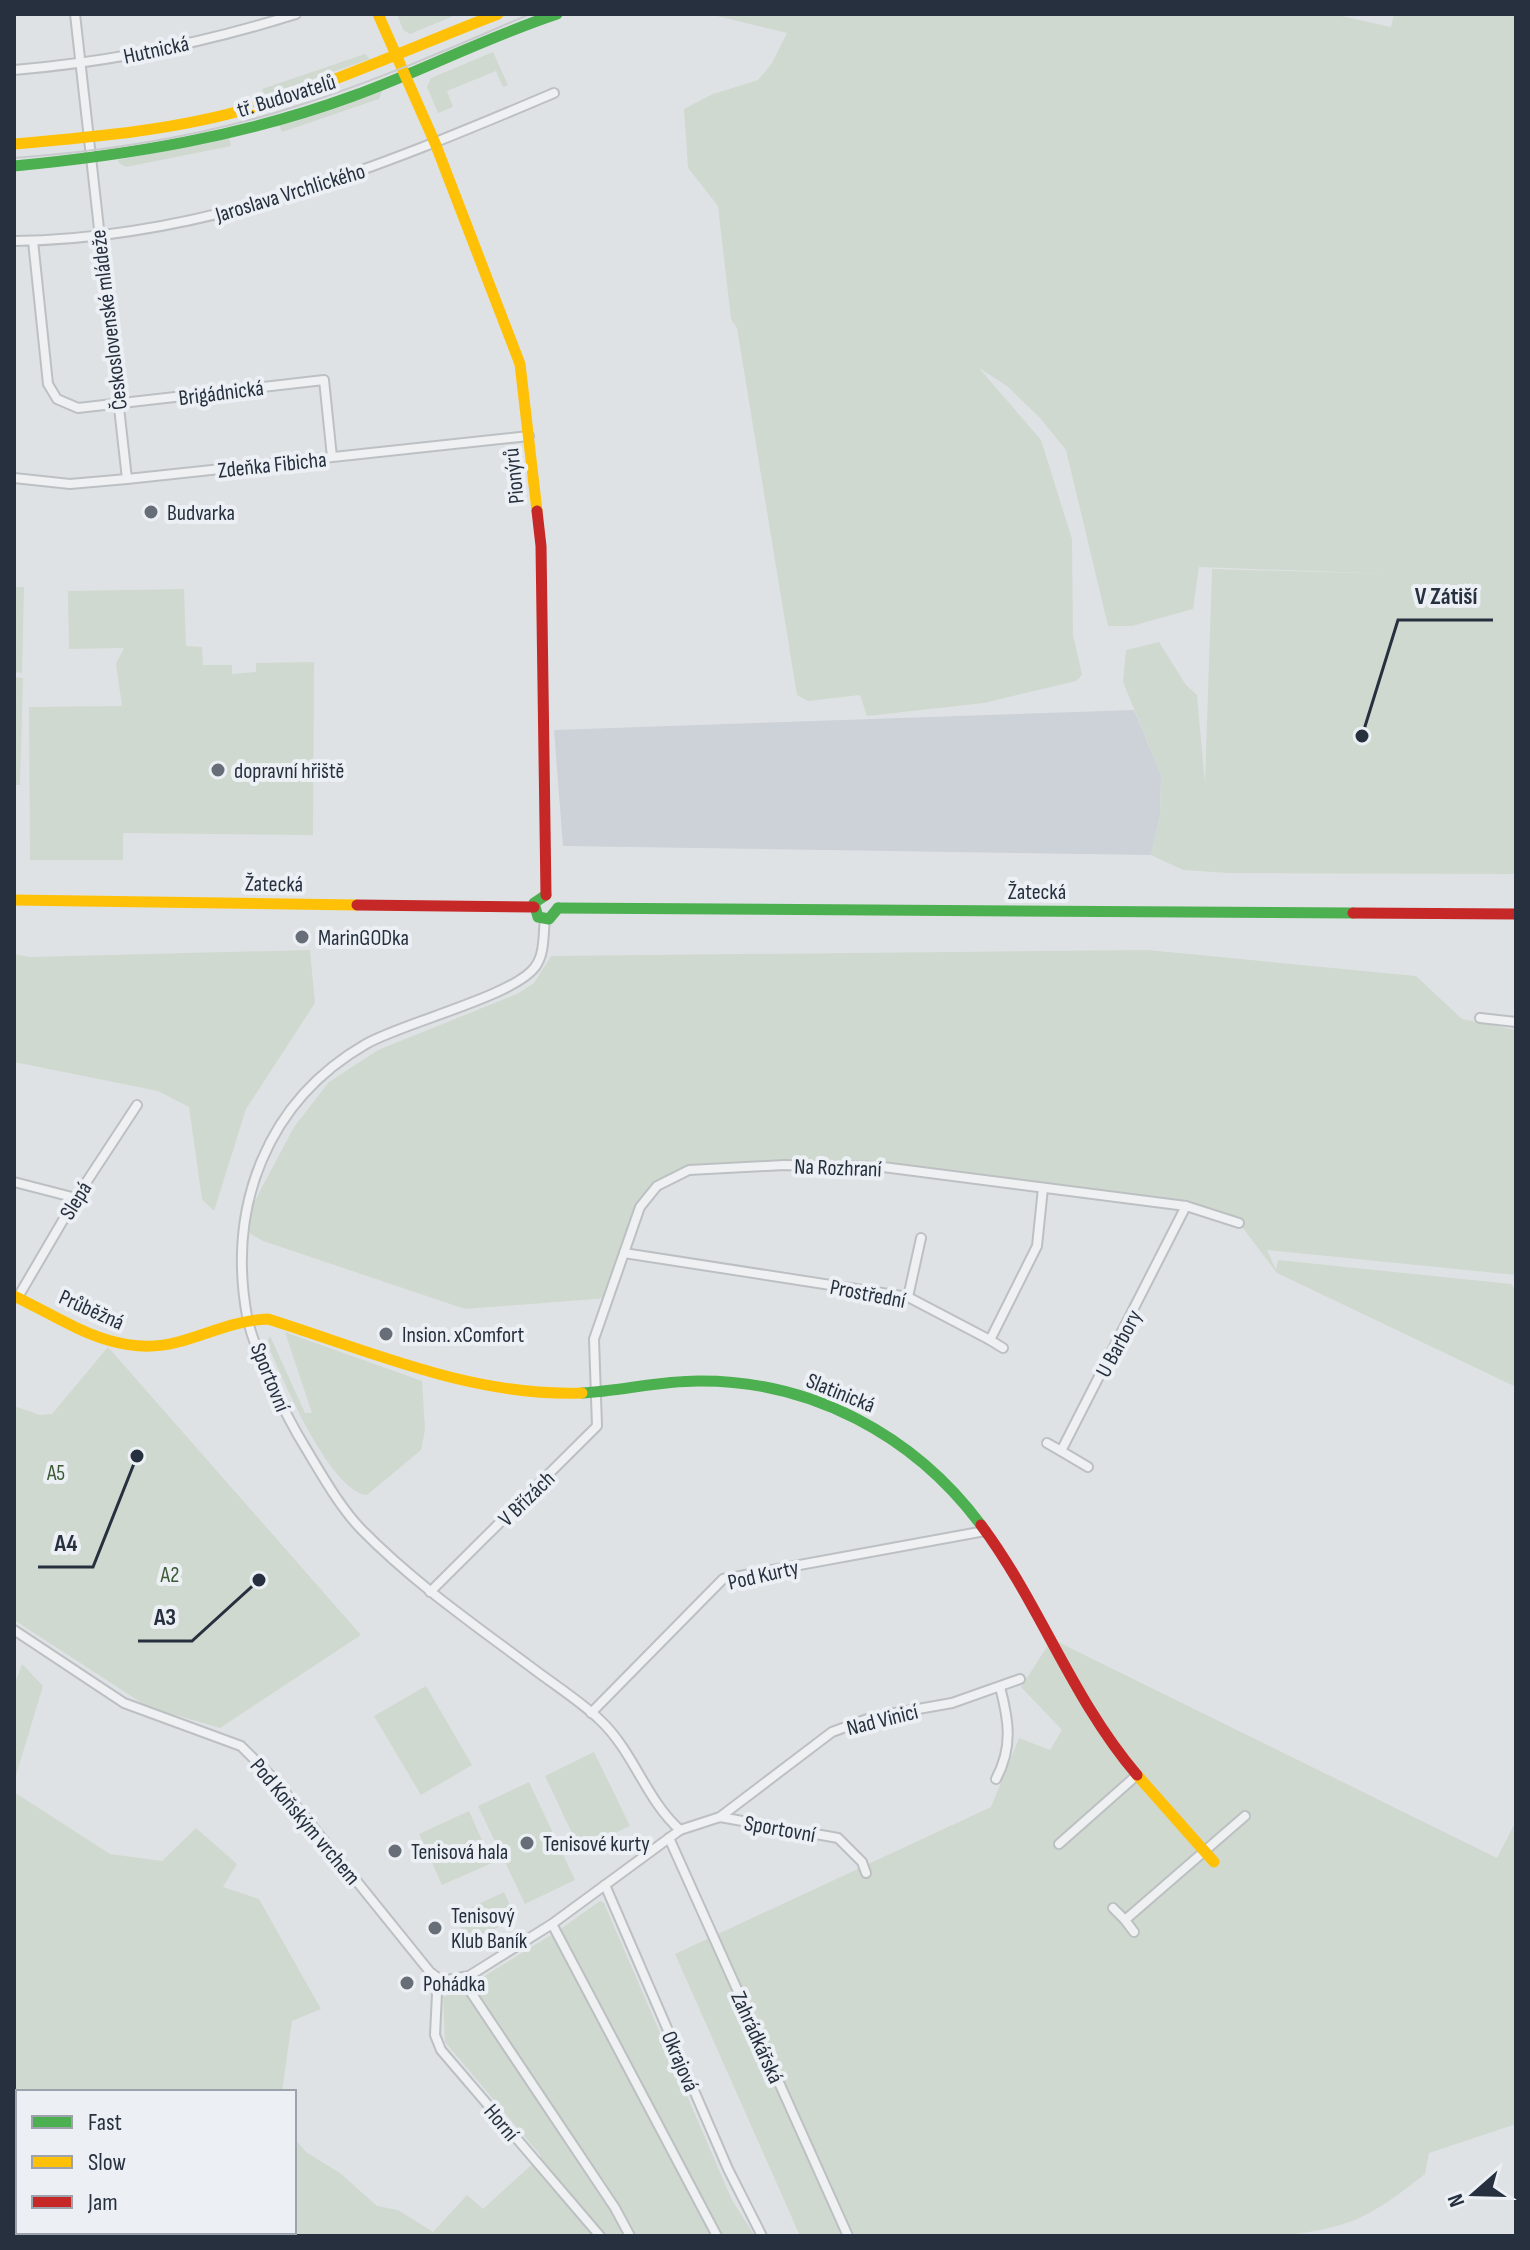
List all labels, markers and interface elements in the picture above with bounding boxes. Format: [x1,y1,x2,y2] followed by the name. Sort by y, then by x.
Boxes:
[121,30,192,71] street label: Hutnická
[234,69,339,124] street label: tř. Budovatelů
[211,158,369,229] street label: Jaroslava Vrchlického
[85,228,134,411] street label: Československé mládeže
[177,375,265,412] street label: Brigádnická
[216,446,328,485] street label: Zdeňka Fibicha
[498,447,531,505] street label: Pionýrů
[167,500,235,527] place label: Budvarka
[142,503,160,521] marker: Budvarka
[1398,572,1493,620] callout: V Zátiší
[1415,582,1477,611] text: V Zátiší
[234,758,344,785] place label: dopravní hřiště
[209,761,227,779] marker: dopravní hřiště
[245,870,303,899] street label: Žatecká
[1008,879,1066,906] street label: Žatecká
[318,925,409,952] place label: MarinGODka
[293,928,311,946] marker: MarinGODka
[794,1153,883,1184] street label: Na Rozhraní
[54,1177,98,1225] street label: Slepá
[828,1274,909,1315] street label: Prostřední
[55,1284,128,1337] street label: Průběžná
[1090,1305,1148,1382] street label: U Barbory
[402,1322,525,1349] place label: Insion. xComfort
[377,1325,395,1343] marker: Insion. xComfort
[244,1339,296,1417] street label: Sportovní
[802,1367,879,1419] street label: Slatinická
[46,1460,65,1487] park label: A5
[493,1466,561,1532] street label: V Břízách
[38,1519,93,1567] callout: A4
[53,1529,78,1558] text: A4
[725,1554,802,1597] street label: Pod Kurty
[160,1562,179,1589] park label: A2
[138,1593,192,1641] callout: A3
[153,1603,176,1632] text: A3
[844,1698,922,1742] street label: Nad Vinicí
[244,1753,366,1891] street label: Pod Koňským vrchem
[742,1810,818,1849] street label: Sportovní
[543,1831,650,1858] place label: Tenisové kurty
[518,1834,536,1852] marker: Tenisové kurty
[411,1839,508,1866] place label: Tenisová hala
[386,1842,404,1860] marker: Tenisová hala
[451,1903,528,1955] place label: Tenisový Klub Baník
[426,1919,444,1937] marker: Tenisový Klub Baník
[423,1971,485,1998] place label: Pohádka
[398,1974,416,1992] marker: Pohádka
[724,1987,789,2088] street label: Zahrádkářská
[655,2027,704,2096] street label: Okrajová
[16,2090,296,2234] legend
[478,2099,525,2148] street label: Horní
[88,2108,122,2137] text: Fast
[88,2148,126,2177] text: Slow
[1434,2154,1514,2234] north arrow
[87,2188,118,2217] text: Jam
[1442,2190,1471,2210] text: N

